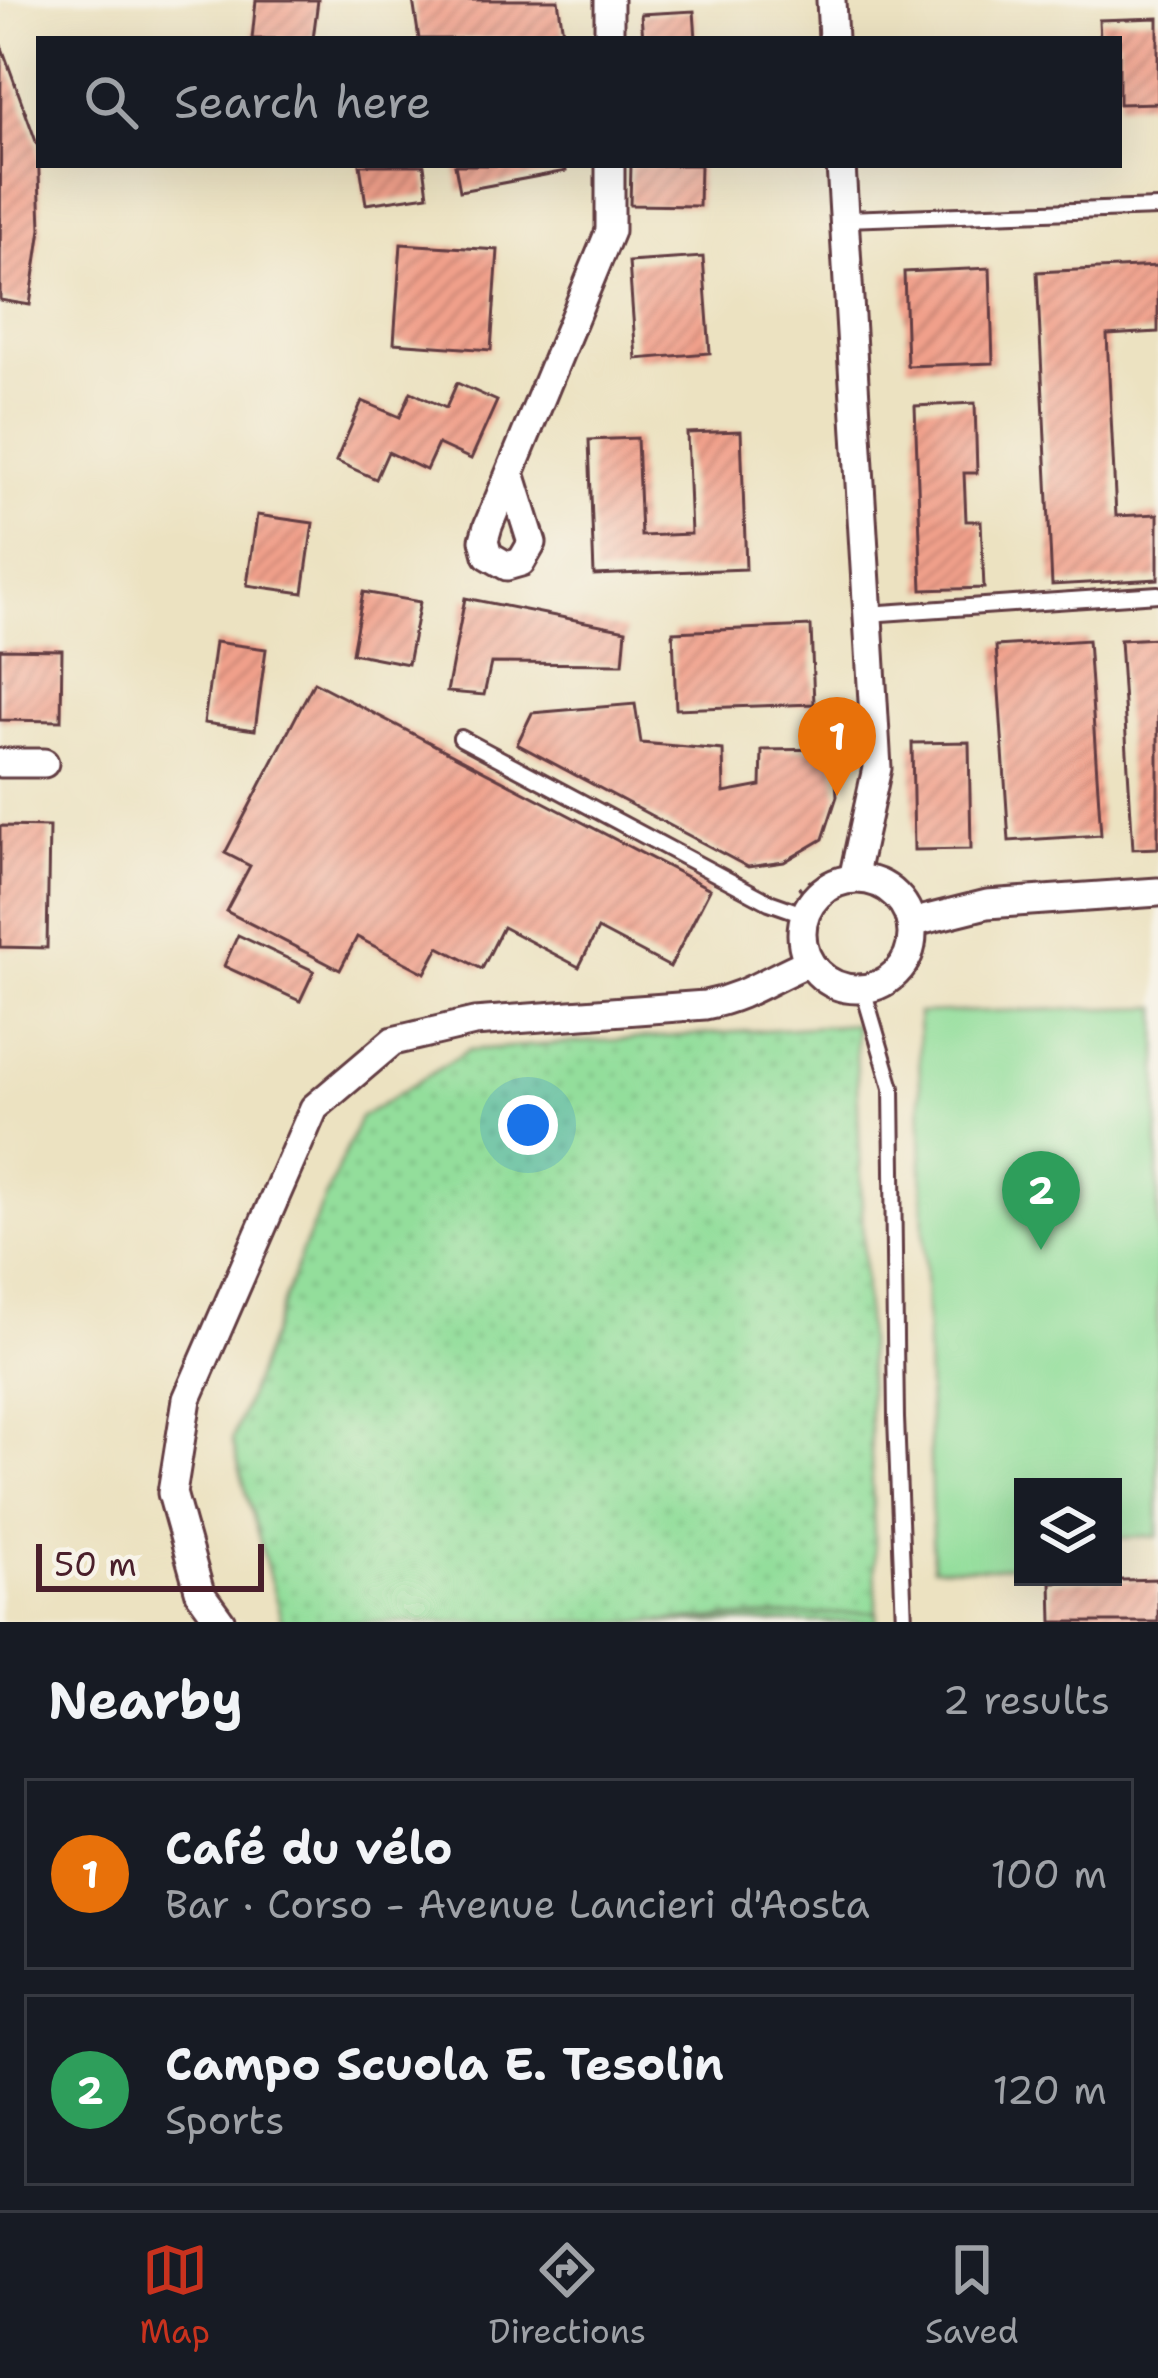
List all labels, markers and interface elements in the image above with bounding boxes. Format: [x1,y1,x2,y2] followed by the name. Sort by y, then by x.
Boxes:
[36,36,1122,168] search box
[78,69,144,135] icon: search
[174,72,431,132] text: Search here
[798,697,876,796] pin: 1
[498,1095,558,1155] your location
[1002,1151,1080,1250] pin: 2
[1014,1478,1122,1586] map controls
[1014,1478,1122,1586] button: layers
[36,1538,264,1591] scale bar
[54,1542,137,1587] text: 50 m
[48,1666,243,1734] text: Nearby
[943,1674,1110,1726] text: 2 results
[165,1818,452,1878] text: Café du vélo
[81,1848,99,1900] text: 1
[991,1848,1107,1900] text: 100 m
[165,1878,870,1930] text: Bar · Corso - Avenue Lancieri d'Aosta
[165,2034,724,2094] text: Campo Scuola E. Tesolin
[76,2064,104,2116] text: 2
[992,2064,1107,2116] text: 120 m
[165,2094,285,2146] text: Sports
[139,2237,210,2354] tab: Map
[489,2237,646,2354] tab: Directions
[925,2237,1019,2354] tab: Saved

